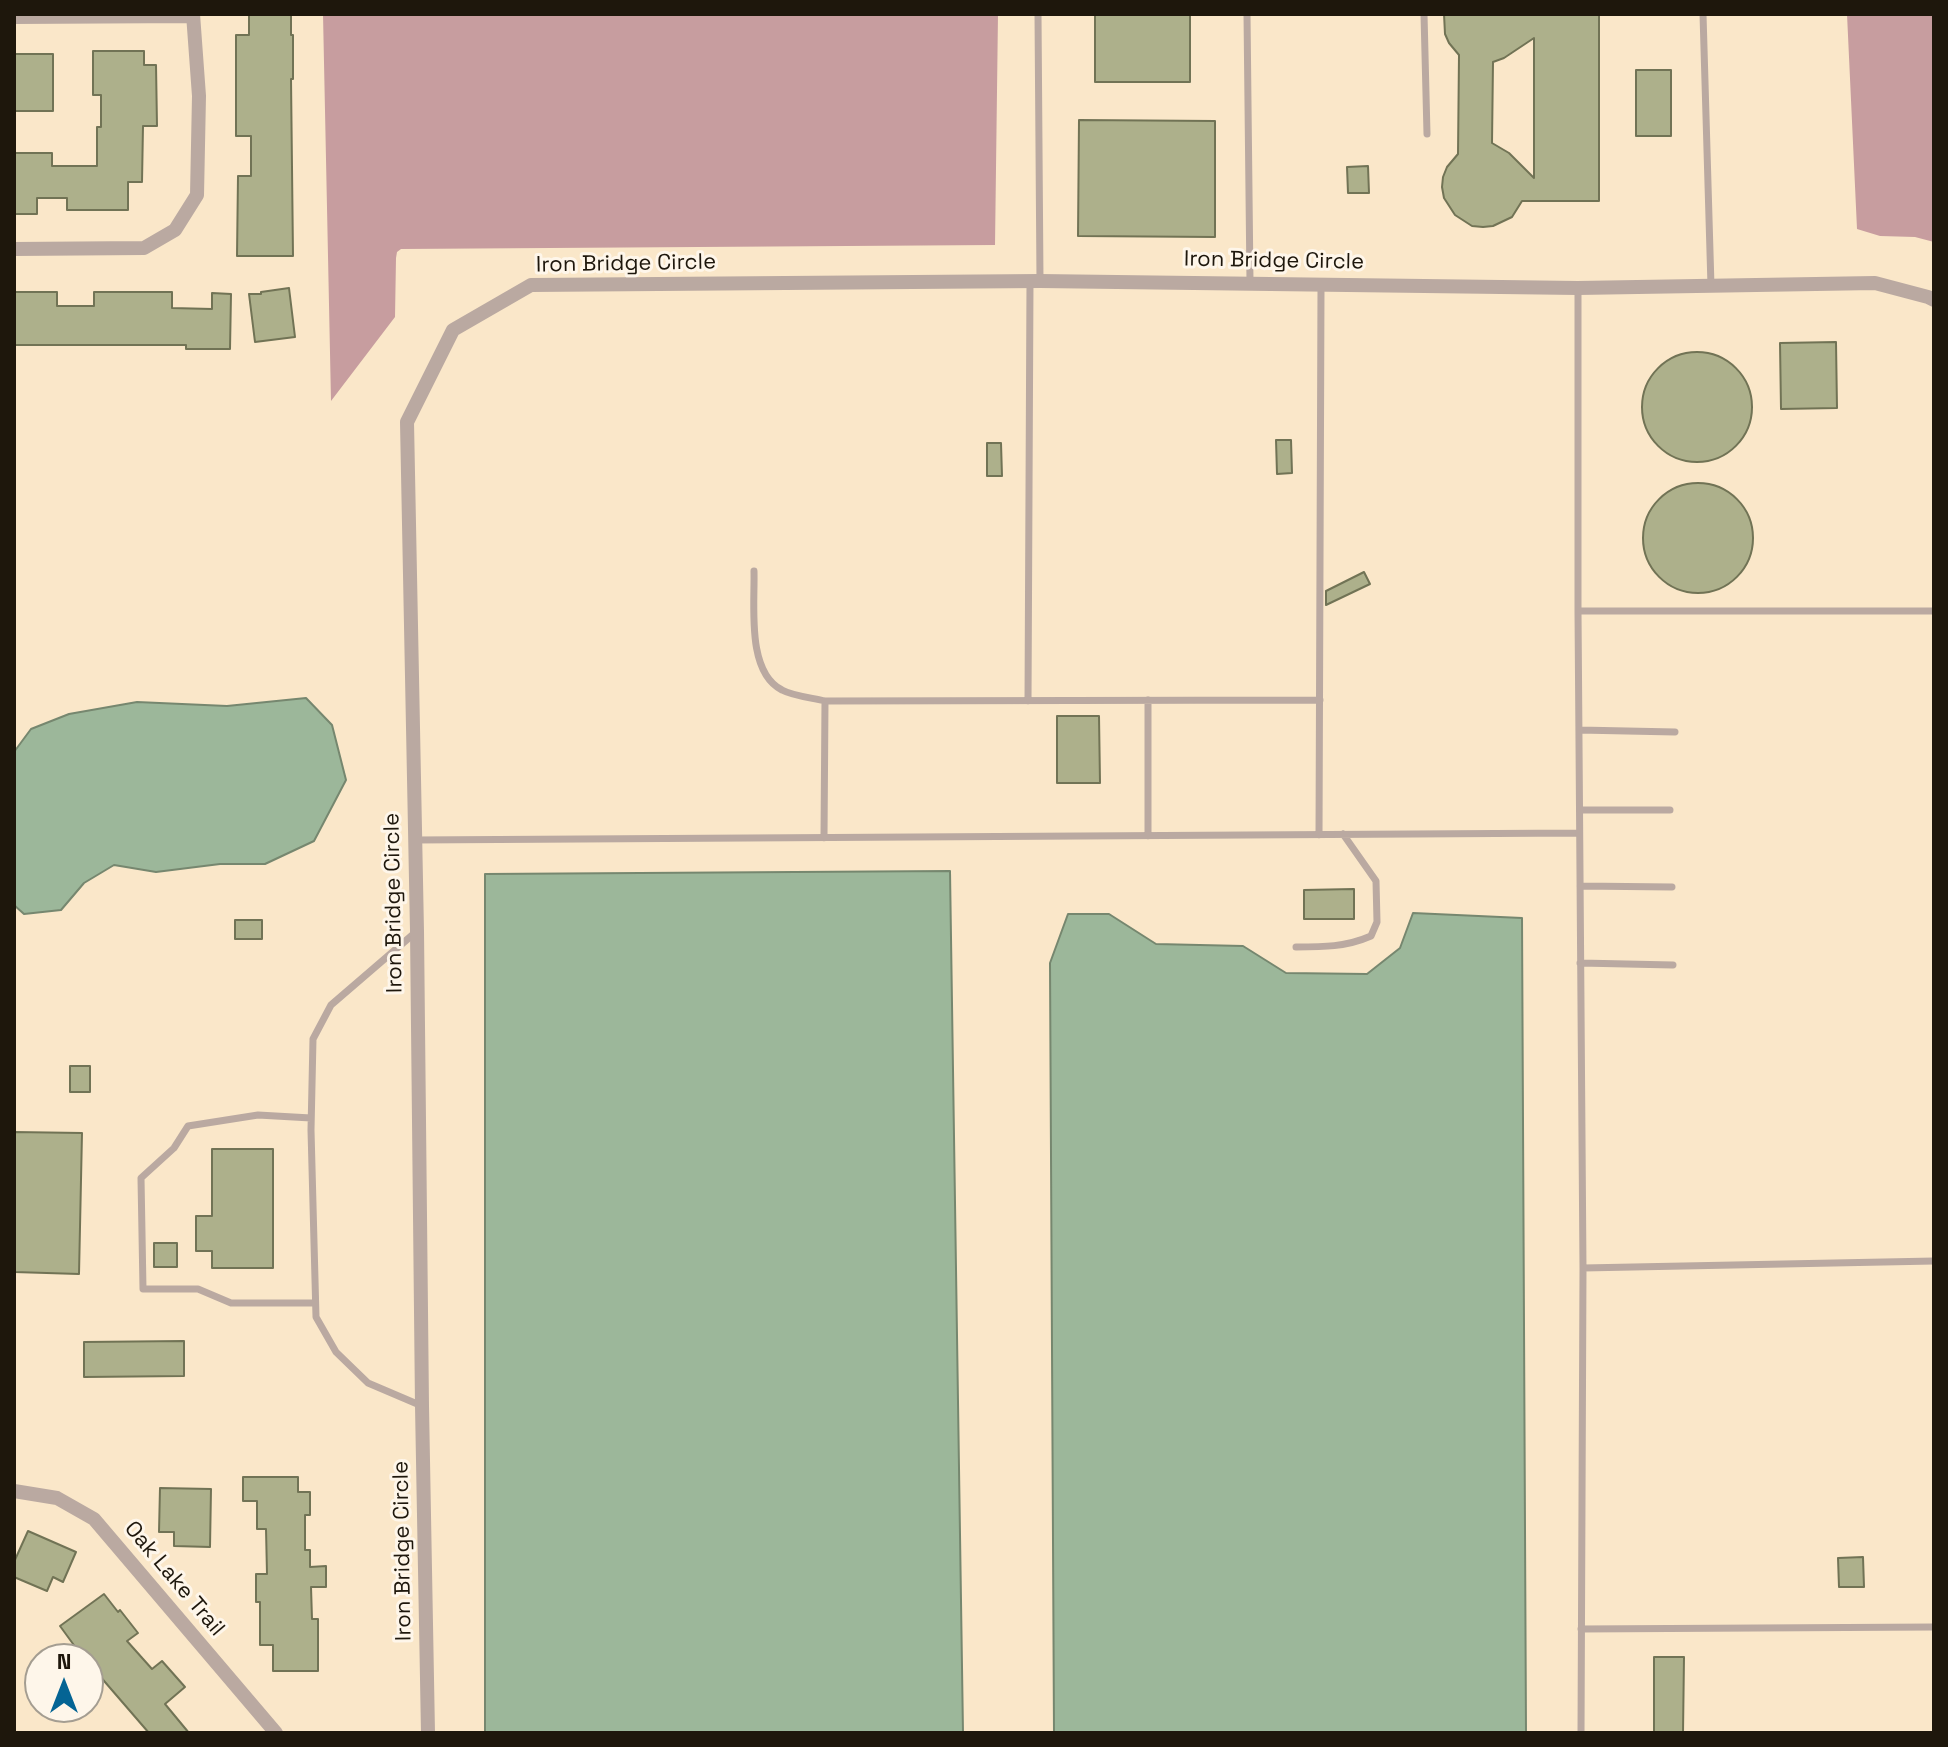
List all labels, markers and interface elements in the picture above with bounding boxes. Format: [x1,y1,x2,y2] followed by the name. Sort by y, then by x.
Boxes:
[1184,246,1364,276] street label: Iron Bridge Circle
[536,249,716,279] street label: Iron Bridge Circle
[379,813,409,993] street label: Iron Bridge Circle
[388,1461,418,1641] street label: Iron Bridge Circle
[118,1516,230,1642] street label: Oak Lake Trail
[24,1643,104,1723] north arrow
[57,1647,71,1675] text: N

